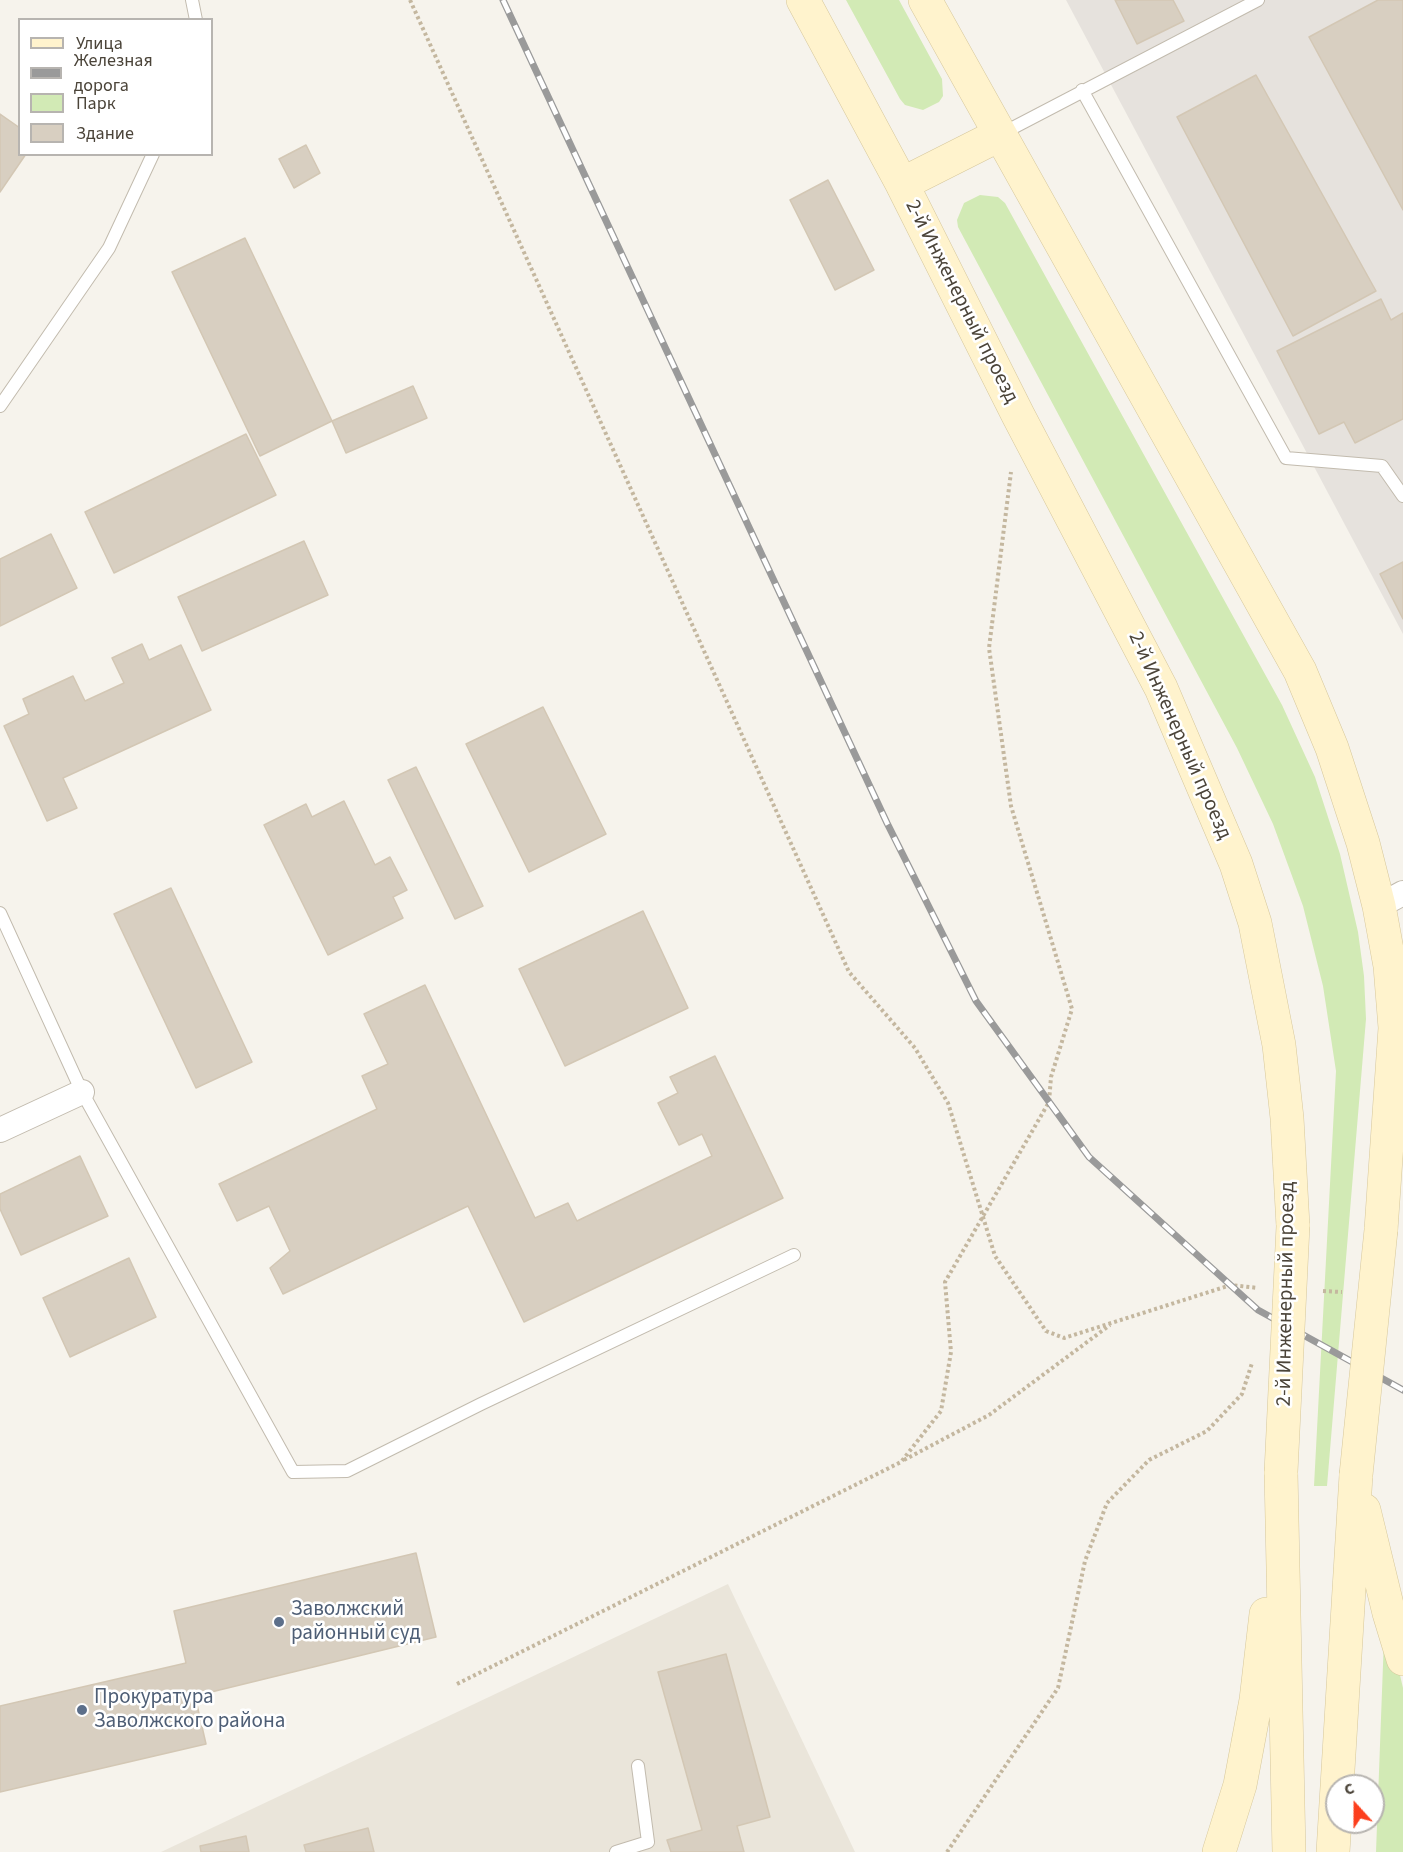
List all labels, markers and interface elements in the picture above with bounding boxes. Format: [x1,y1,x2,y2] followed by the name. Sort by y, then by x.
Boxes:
[18,18,213,156] legend
[76,31,123,56] text: Улица
[74,48,153,98] text: Железная дорога
[76,91,116,116] text: Парк
[76,121,134,146] text: Здание
[899,196,1023,408] street label: 2-й Инженерный проезд
[1122,628,1236,844] street label: 2-й Инженерный проезд
[1272,1181,1302,1407] street label: 2-й Инженерный проезд
[291,1597,421,1647] place label: Заволжский районный суд
[272,1615,286,1629] marker: Заволжский районный суд
[94,1685,285,1735] place label: Прокуратура Заволжского района
[75,1703,89,1717] marker: Прокуратура Заволжского района
[1325,1774,1385,1834] north arrow
[1341,1777,1358,1801] text: С

